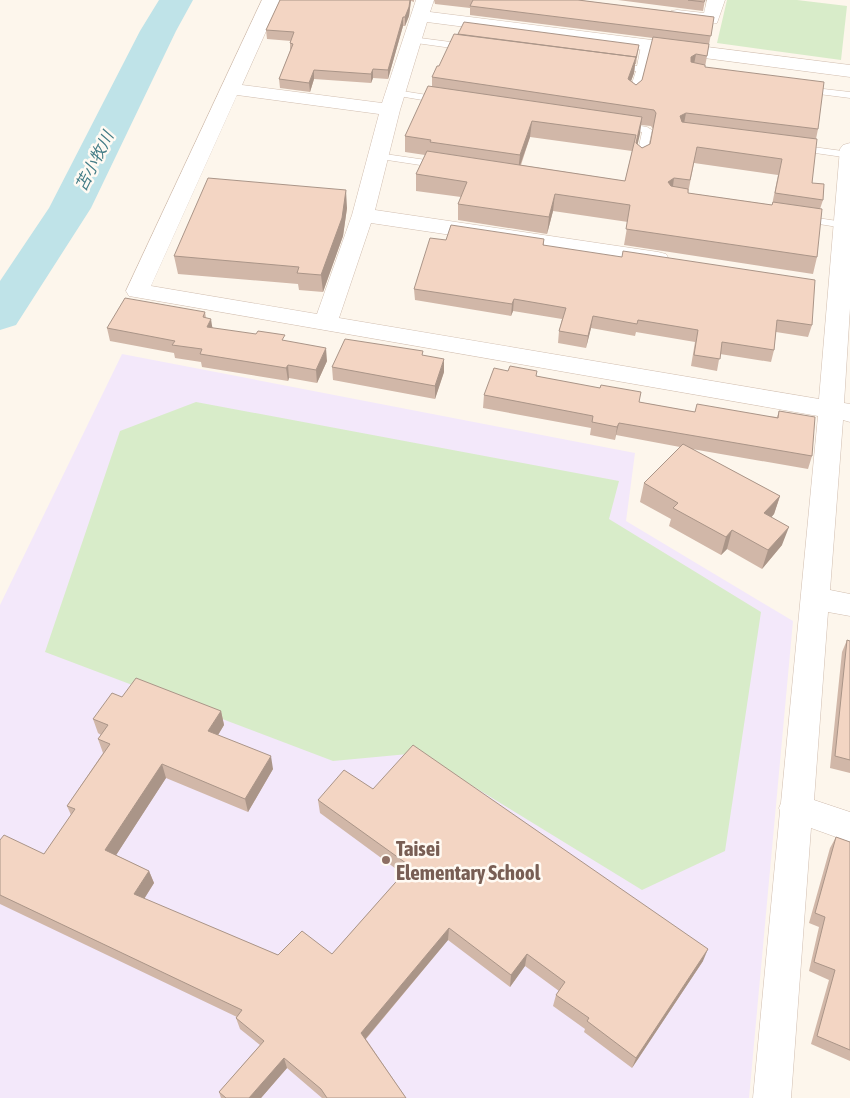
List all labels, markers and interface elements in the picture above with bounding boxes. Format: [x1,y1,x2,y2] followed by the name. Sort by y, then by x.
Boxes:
[71,127,117,194] water label: 苫小牧川
[396,836,541,884] place label: Taisei Elementary School
[380,854,392,866] marker: Taisei Elementary School

